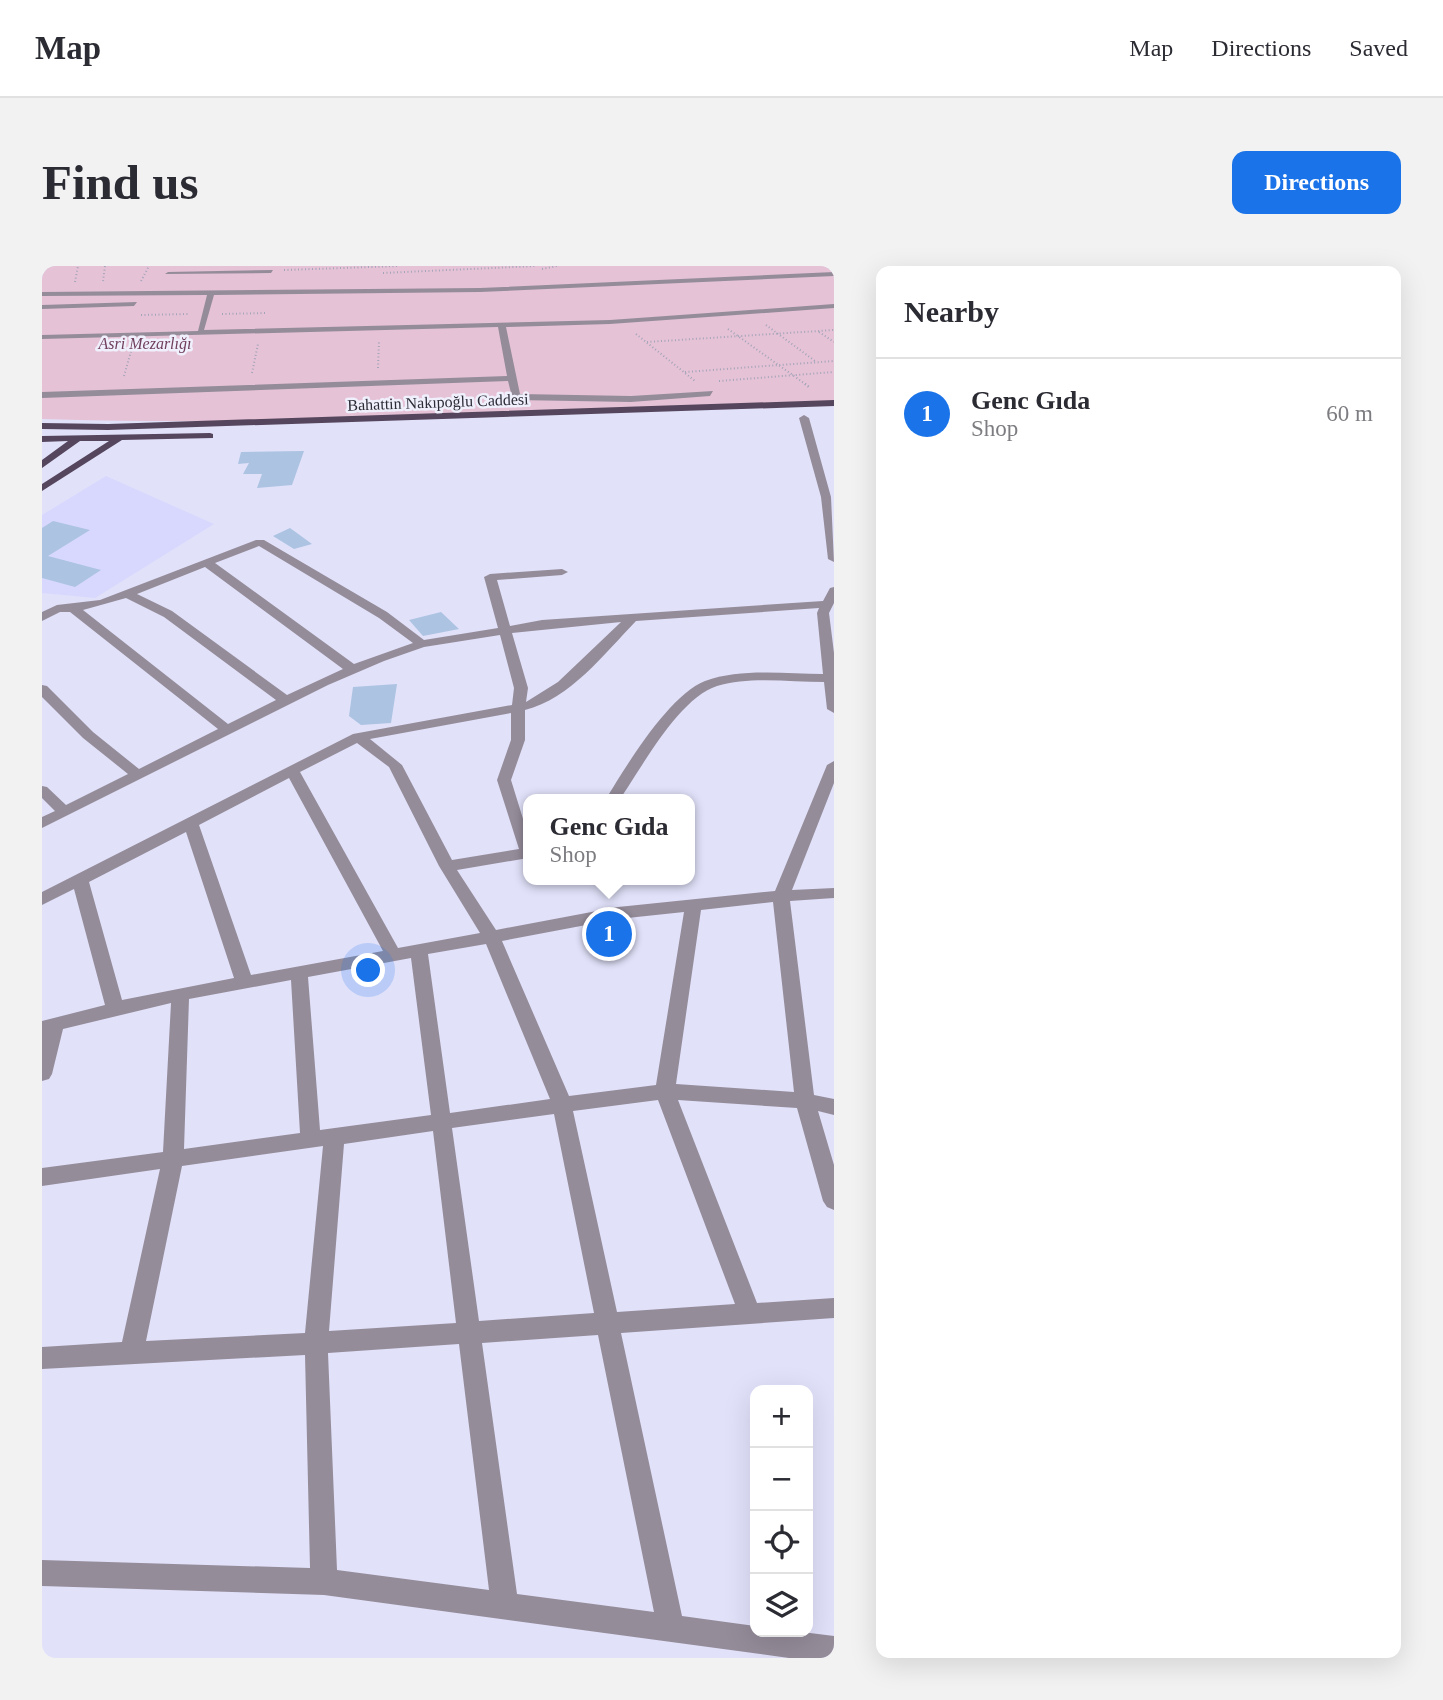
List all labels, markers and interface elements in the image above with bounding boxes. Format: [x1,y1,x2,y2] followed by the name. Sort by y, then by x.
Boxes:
[35,30,101,66] text: Map
[1129,35,1173,61] text: Map
[1211,35,1311,61] text: Directions
[1349,35,1408,61] text: Saved
[1232,151,1401,214] button: Directions
[42,155,199,210] text: Find us
[904,295,999,328] text: Nearby
[98,335,191,353] park label: Asri Mezarlığı
[971,386,1090,415] text: Genc Gıda
[347,390,529,415] street label: Bahattin Nakıpoğlu Caddesi
[921,401,933,426] text: 1
[1326,401,1373,426] text: 60 m
[971,416,1018,441] text: Shop
[523,794,695,885] popup
[549,812,669,841] text: Genc Gıda
[549,842,597,867] text: Shop
[586,908,632,960] pin: 1
[351,953,385,987] your location
[750,1385,813,1637] map controls
[750,1385,813,1448] button: +
[750,1448,813,1511] button: −
[750,1511,813,1574] button: locate
[750,1574,813,1637] button: layers

